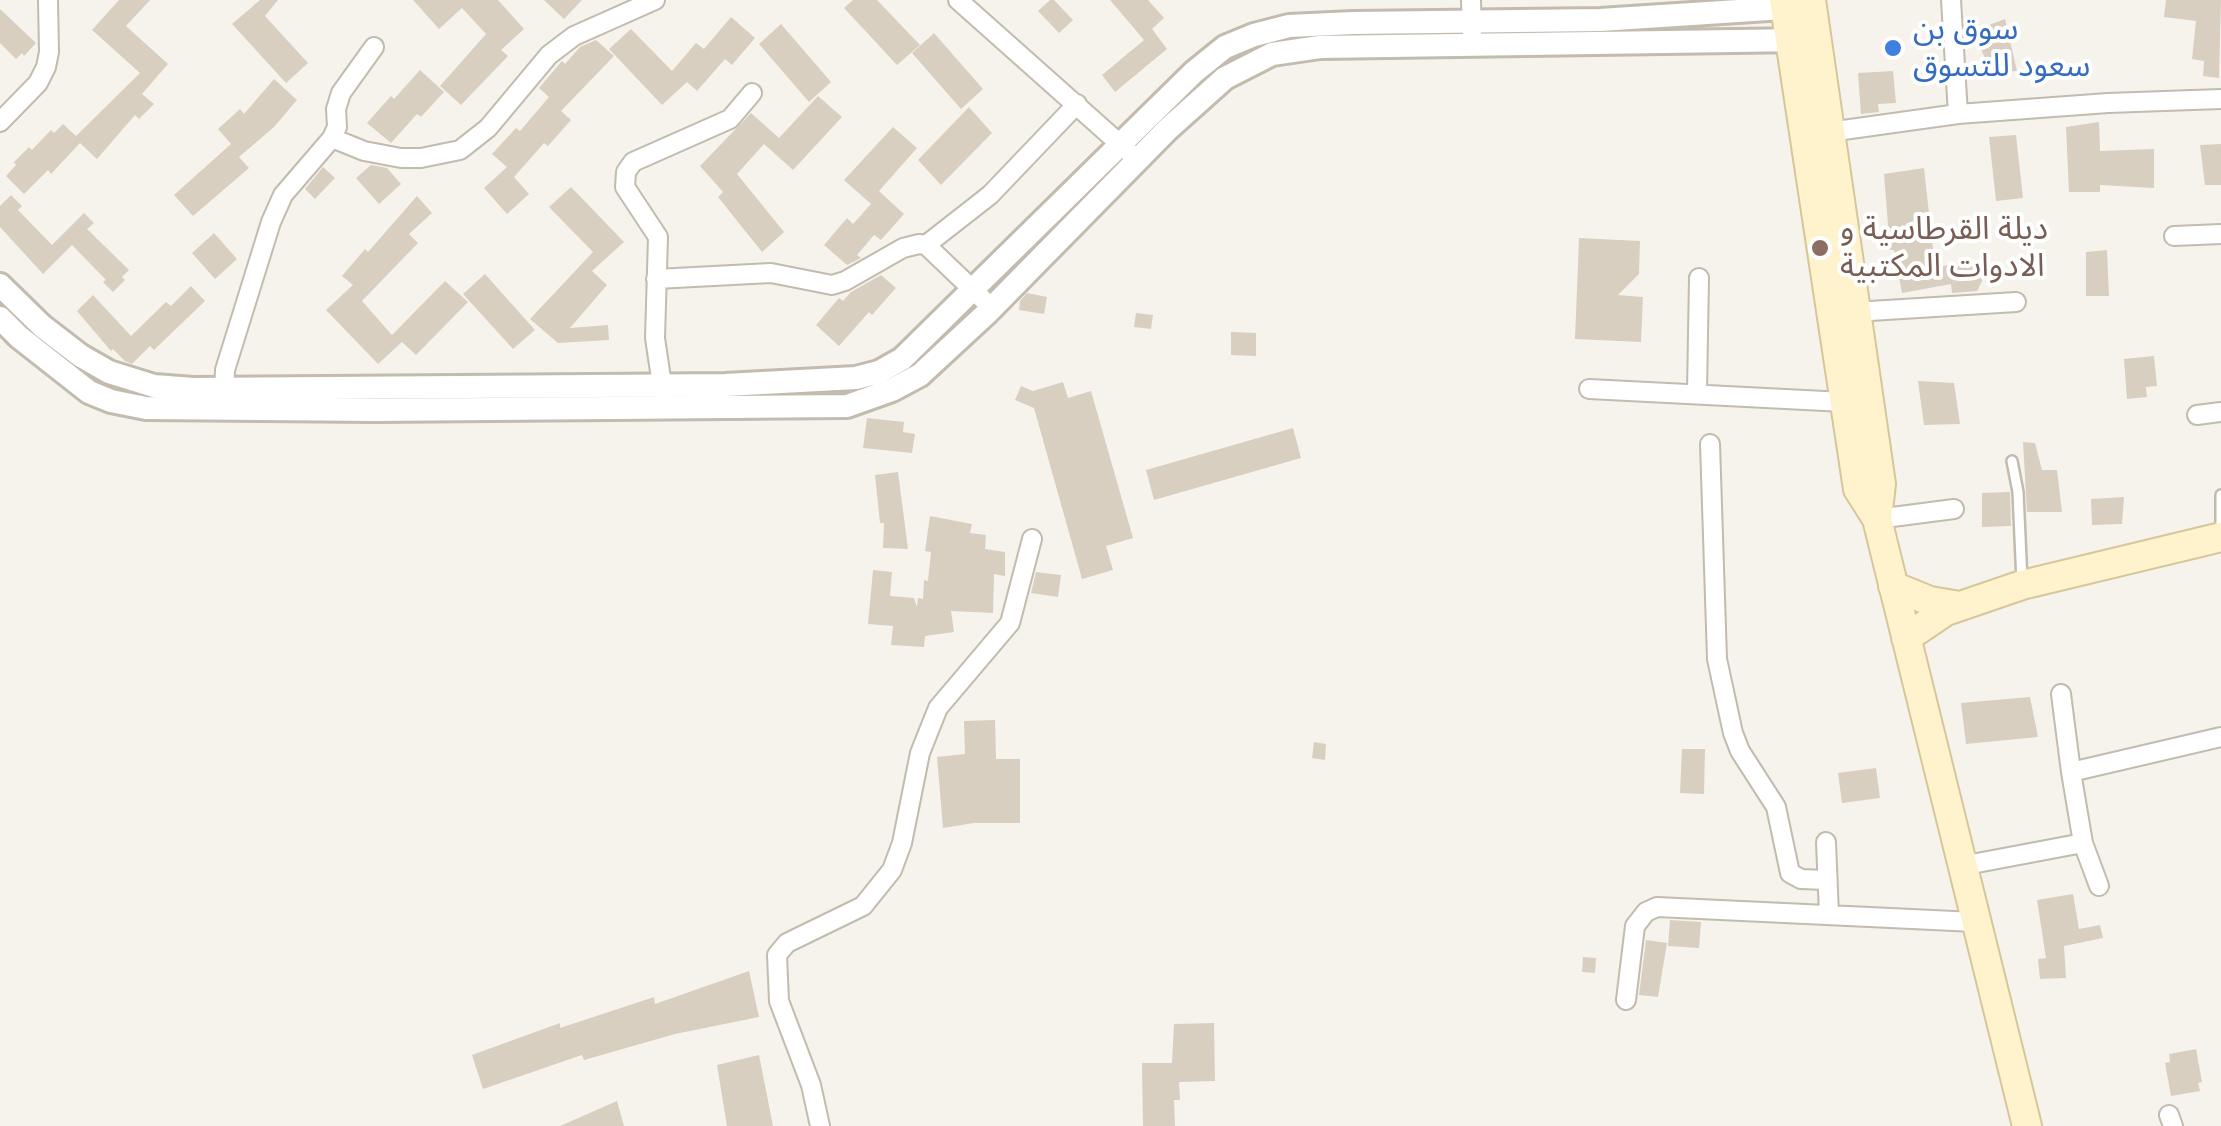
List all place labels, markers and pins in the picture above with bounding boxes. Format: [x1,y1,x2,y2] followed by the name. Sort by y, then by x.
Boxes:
[1913,11,2090,86] place label: سوق بن سعود للتسوق
[1882,37,1904,59] marker: سوق بن سعود للتسوق
[1840,211,2048,286] place label: ديلة القرطاسية و الادوات المكتبية
[1809,237,1831,259] marker: ديلة القرطاسية و الادوات المكتبية

